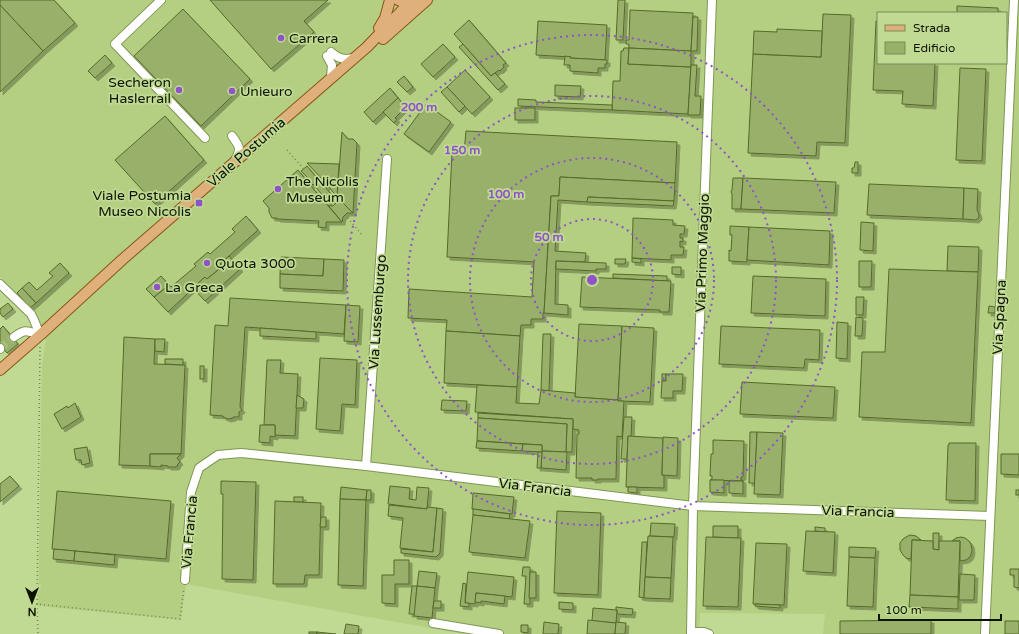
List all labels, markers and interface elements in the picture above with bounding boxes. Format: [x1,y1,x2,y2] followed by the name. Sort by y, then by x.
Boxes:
[877,12,1007,64] legend
[913,21,950,35] text: Strada
[289,30,338,47] place label: Carrera
[276,33,286,43] marker: Carrera
[913,41,955,55] text: Edificio
[108,74,171,107] place label: Secheron Haslerrail
[240,83,293,100] place label: Unieuro
[174,85,184,95] marker: Secheron Haslerrail
[227,86,237,96] marker: Unieuro
[401,100,437,114] text: 200 m
[204,114,289,191] street label: Viale Postumia
[444,143,480,157] text: 150 m
[286,173,359,206] place label: The Nicolis Museum
[273,184,283,194] marker: The Nicolis Museum
[93,187,191,220] place label: Viale Postumia Museo Nicolis
[488,187,524,201] text: 100 m
[692,193,713,313] street label: Via Primo Maggio
[194,198,204,208] marker: Viale Postumia Museo Nicolis
[534,230,564,244] text: 50 m
[365,254,390,370] street label: Via Lussemburgo
[215,255,295,272] place label: Quota 3000
[202,258,212,268] marker: Quota 3000
[585,273,599,287] centre of rings
[165,279,224,296] place label: La Greca
[989,279,1010,355] street label: Via Spagna
[152,282,162,292] marker: La Greca
[498,475,572,500] street label: Via Francia
[178,495,201,569] street label: Via Francia
[821,502,895,521] street label: Via Francia
[12,582,52,622] north arrow
[879,596,1001,622] scale bar
[885,603,922,617] text: 100 m
[28,605,36,618] text: N

